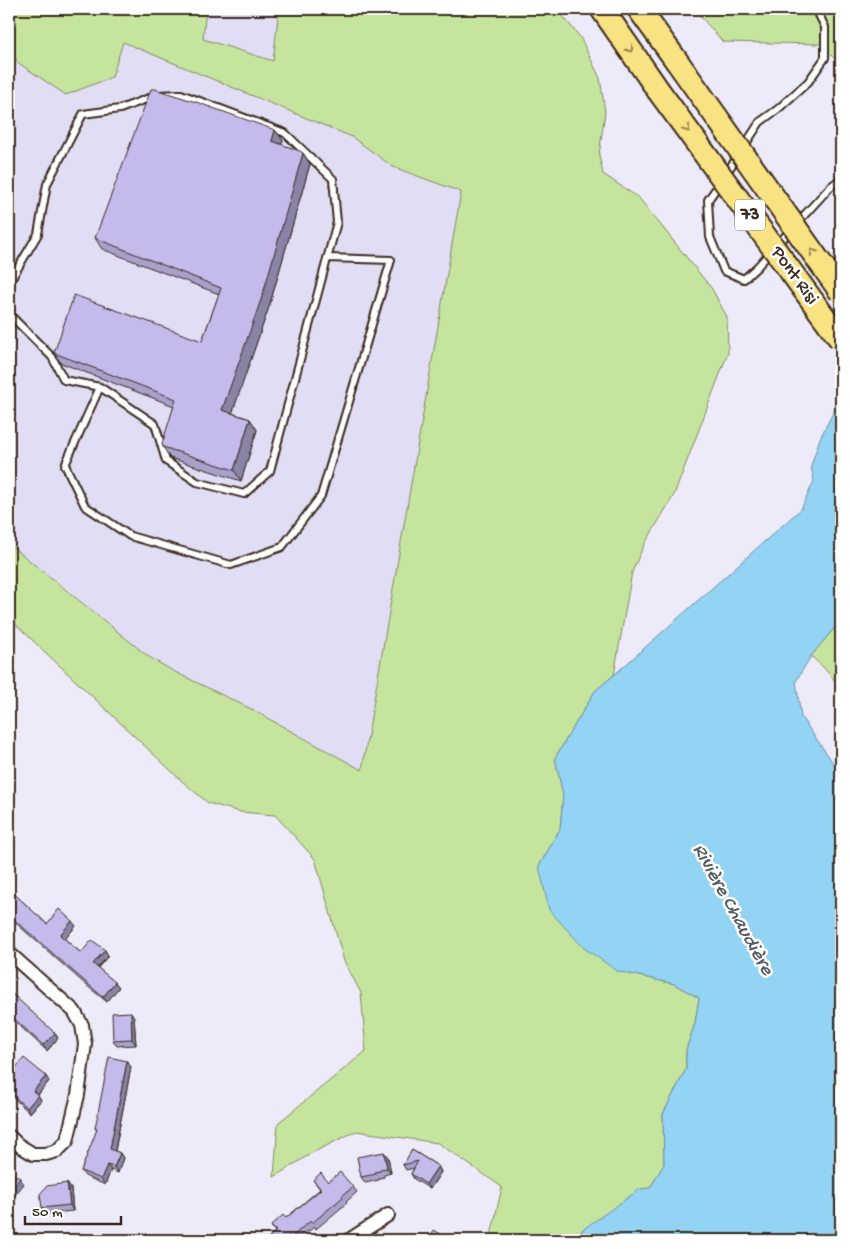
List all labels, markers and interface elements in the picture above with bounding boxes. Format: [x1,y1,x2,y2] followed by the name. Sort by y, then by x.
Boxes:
[624,43,633,53] one-way arrow
[681,123,690,133] one-way arrow
[735,200,765,230] road number: 73
[764,241,823,310] street label: Pont Risi
[810,249,819,258] one-way arrow
[686,840,778,980] water label: Rivière Chaudière
[25,1194,121,1226] scale bar
[32,1204,63,1222] text: 50 m

